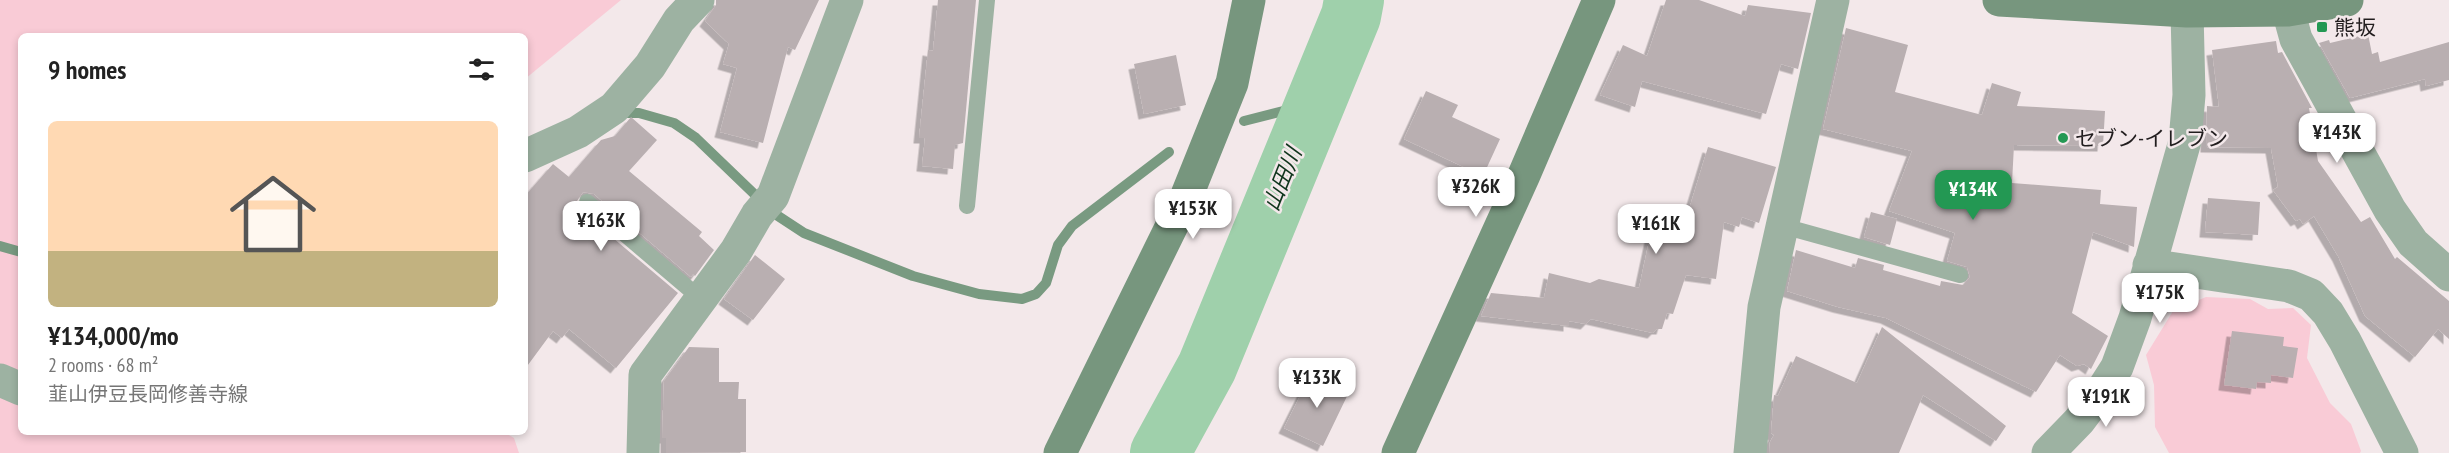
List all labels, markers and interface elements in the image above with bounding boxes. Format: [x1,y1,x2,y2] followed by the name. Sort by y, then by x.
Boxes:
[2334,14,2376,41] place label: 熊坂
[2315,20,2329,34] marker: 熊坂
[48,53,126,86] text: 9 homes
[465,53,498,86] icon: filters
[2295,113,2379,164] pin: ¥143K
[2313,119,2361,145] text: ¥143K
[2075,125,2228,152] place label: セブン-イレブン
[2056,131,2070,145] marker: セブン-イレブン
[1257,141,1308,215] water label: 山田川
[219,160,327,268] icon: home
[1434,167,1518,218] pin: ¥326K
[1931,170,2015,221] pin: ¥134K
[1452,173,1500,199] text: ¥326K
[1949,176,1997,202] text: ¥134K
[1151,189,1235,240] pin: ¥153K
[1169,195,1217,221] text: ¥153K
[559,201,643,252] pin: ¥163K
[1614,204,1698,255] pin: ¥161K
[577,207,625,233] text: ¥163K
[1632,210,1680,236] text: ¥161K
[2118,273,2202,324] pin: ¥175K
[2136,279,2184,305] text: ¥175K
[48,319,179,352] text: ¥134,000/mo
[48,352,158,378] text: 2 rooms · 68 m²
[1275,358,1359,409] pin: ¥133K
[1293,364,1341,390] text: ¥133K
[2064,377,2148,428] pin: ¥191K
[48,381,248,407] text: 韮山伊豆長岡修善寺線
[2082,383,2130,409] text: ¥191K

